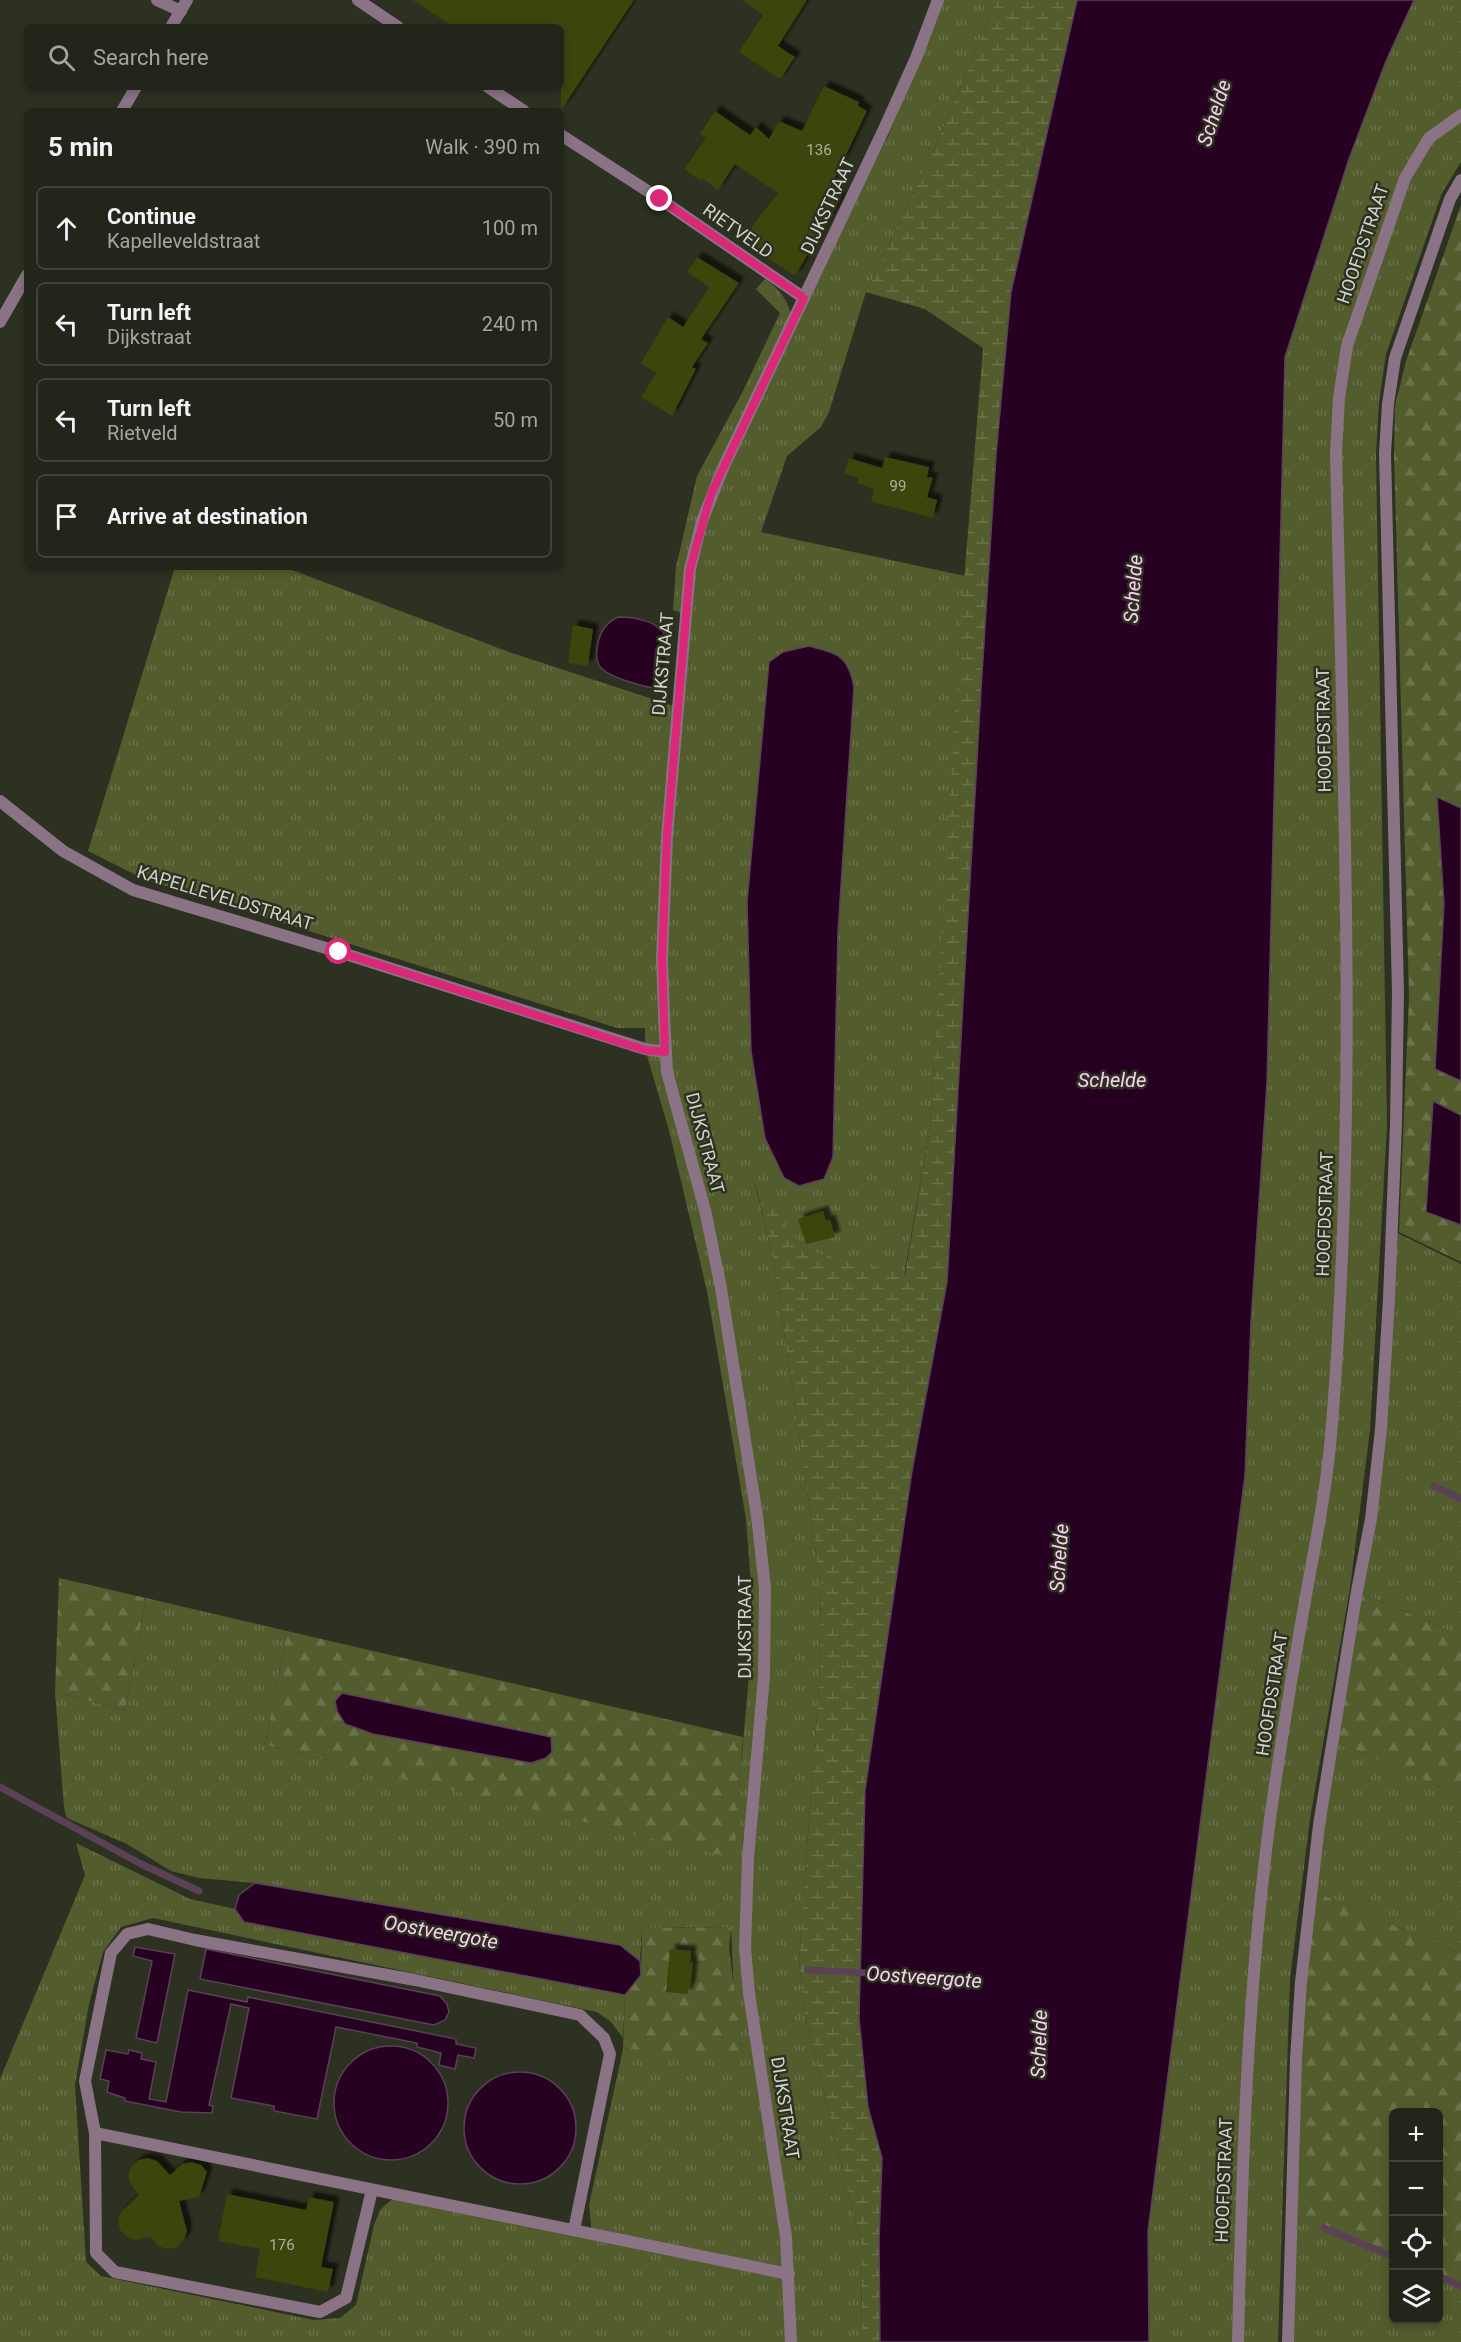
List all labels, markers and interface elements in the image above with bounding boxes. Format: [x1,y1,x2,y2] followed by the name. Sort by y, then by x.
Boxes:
[24,24,564,90] search box
[45,41,78,74] icon: search
[93,45,209,70] text: Search here
[1192,77,1236,149] water label: Schelde
[48,132,113,162] text: 5 min
[425,135,540,159] text: Walk · 390 m
[806,141,832,159] house number: 136
[796,154,859,257] street label: DIJKSTRAAT
[1332,181,1393,306] street label: HOOFDSTRAAT
[646,185,672,211] route end
[699,199,777,262] street label: RIETVELD
[107,204,196,229] text: Continue
[50,212,83,245] icon: ahead
[482,216,538,240] text: 100 m
[107,229,260,253] text: Kapelleveldstraat
[107,300,191,325] text: Turn left
[50,308,83,341] icon: left
[482,312,538,336] text: 240 m
[107,325,191,349] text: Dijkstraat
[107,396,191,421] text: Turn left
[50,404,83,437] icon: left
[493,408,538,432] text: 50 m
[107,421,178,445] text: Rietveld
[890,477,906,495] house number: 99
[50,500,83,533] icon: arrive
[107,504,308,529] text: Arrive at destination
[1119,554,1147,624] water label: Schelde
[648,611,677,716] street label: DIJKSTRAAT
[1312,667,1335,793] street label: HOOFDSTRAAT
[135,861,316,934] street label: KAPELLEVELDSTRAAT
[325,938,351,964] route start
[1078,1068,1146,1092] water label: Schelde
[682,1090,729,1196] street label: DIJKSTRAAT
[1312,1151,1337,1277] street label: HOOFDSTRAAT
[1045,1523,1073,1593] water label: Schelde
[734,1575,755,1679] street label: DIJKSTRAAT
[1251,1630,1292,1757] street label: HOOFDSTRAAT
[382,1910,500,1954] water label: Oostveergote
[866,1961,982,1993] water label: Oostveergote
[1026,2009,1052,2079] water label: Schelde
[767,2055,804,2161] street label: DIJKSTRAAT
[1389,2108,1443,2324] map controls
[1389,2108,1443,2162] button: +
[1211,2117,1236,2243] street label: HOOFDSTRAAT
[1389,2162,1443,2216] button: −
[1389,2216,1443,2270] button: locate
[269,2236,295,2254] house number: 176
[1389,2270,1443,2324] button: layers

